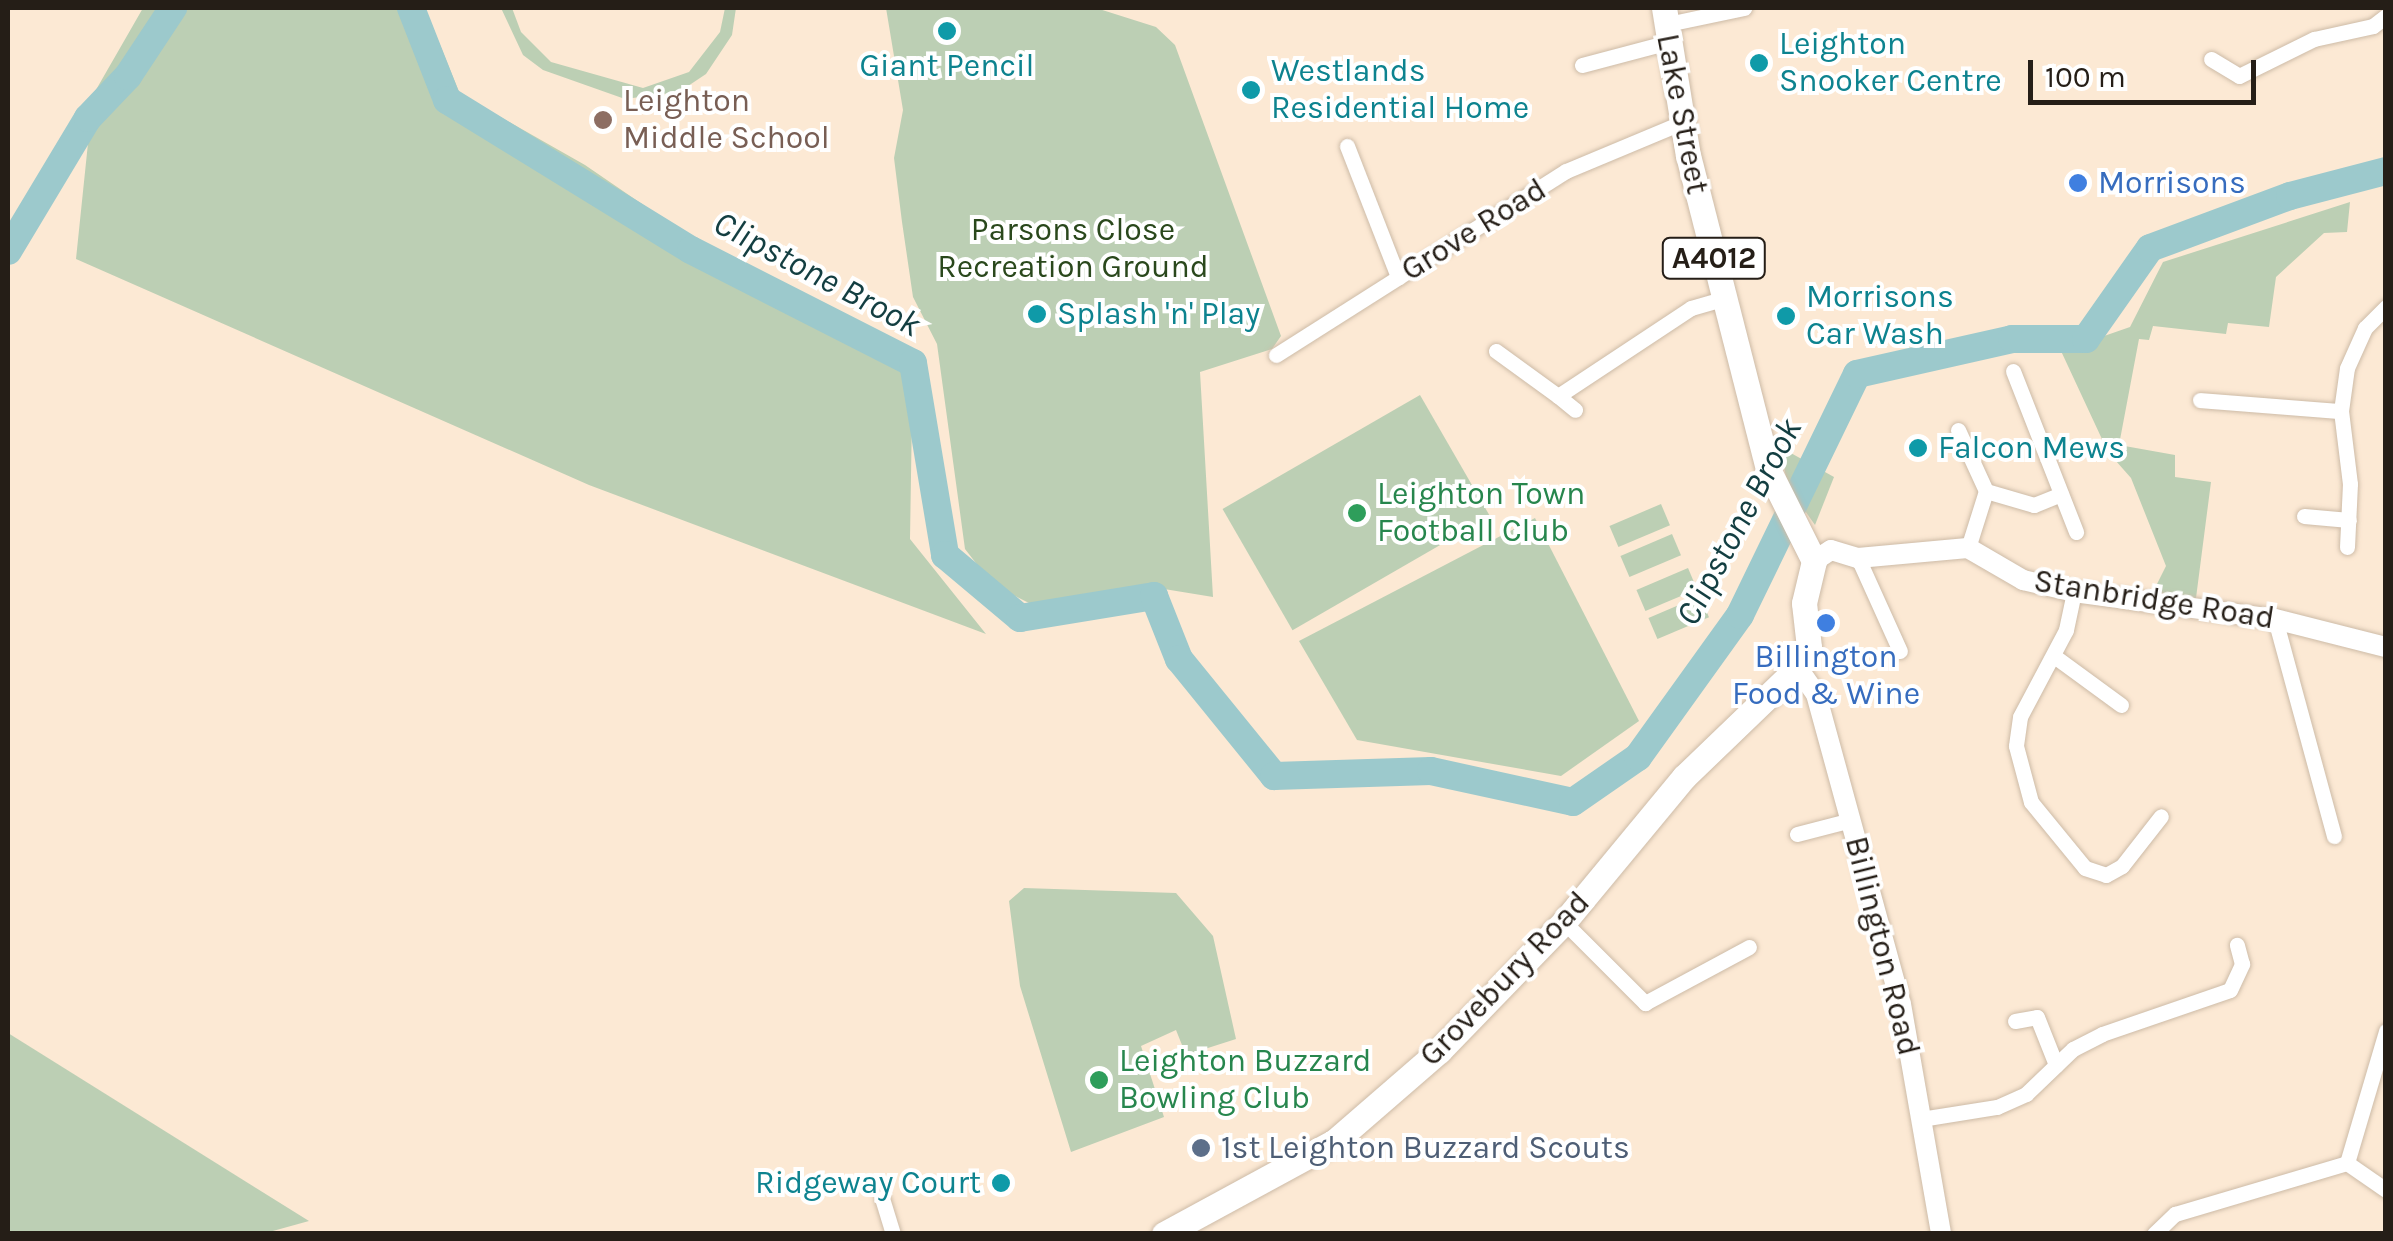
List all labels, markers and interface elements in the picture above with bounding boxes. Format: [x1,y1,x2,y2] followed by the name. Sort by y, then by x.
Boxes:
[936,20,958,42] marker: Giant Pencil
[1779,26,2002,101] place label: Leighton Snooker Centre
[1648,31,1716,197] street label: Lake Street
[2033,40,2260,102] scale bar
[859,47,1035,85] place label: Giant Pencil
[1748,52,1770,74] marker: Leighton Snooker Centre
[1271,53,1529,128] place label: Westlands Residential Home
[2045,59,2126,95] text: 100 m
[1240,79,1262,101] marker: Westlands Residential Home
[623,83,830,158] place label: Leighton Middle School
[592,109,614,131] marker: Leighton Middle School
[2098,164,2246,202] place label: Morrisons
[1395,170,1553,290] street label: Grove Road
[2067,172,2089,194] marker: Morrisons
[706,202,928,346] water label: Clipstone Brook
[937,212,1209,287] park label: Parsons Close Recreation Ground
[1662,233,1766,283] road number: A4012
[1806,279,1954,354] place label: Morrisons Car Wash
[1057,295,1260,333] place label: Splash 'n' Play
[1026,303,1048,325] marker: Splash 'n' Play
[1775,305,1797,327] marker: Morrisons Car Wash
[1667,411,1811,633] water label: Clipstone Brook
[1938,429,2125,467] place label: Falcon Mews
[1907,437,1929,459] marker: Falcon Mews
[1377,476,1585,551] place label: Leighton Town Football Club
[1346,502,1368,524] marker: Leighton Town Football Club
[2031,562,2277,638] street label: Stanbridge Road
[1815,612,1837,634] marker: Billington Food & Wine
[1732,639,1920,714] place label: Billington Food & Wine
[1836,833,1928,1059] street label: Billington Road
[1412,884,1598,1074] street label: Grovebury Road
[1119,1043,1372,1118] place label: Leighton Buzzard Bowling Club
[1088,1069,1110,1091] marker: Leighton Buzzard Bowling Club
[1221,1129,1630,1167] place label: 1st Leighton Buzzard Scouts
[1190,1137,1212,1159] marker: 1st Leighton Buzzard Scouts
[755,1164,981,1202] place label: Ridgeway Court
[990,1172,1012,1194] marker: Ridgeway Court

